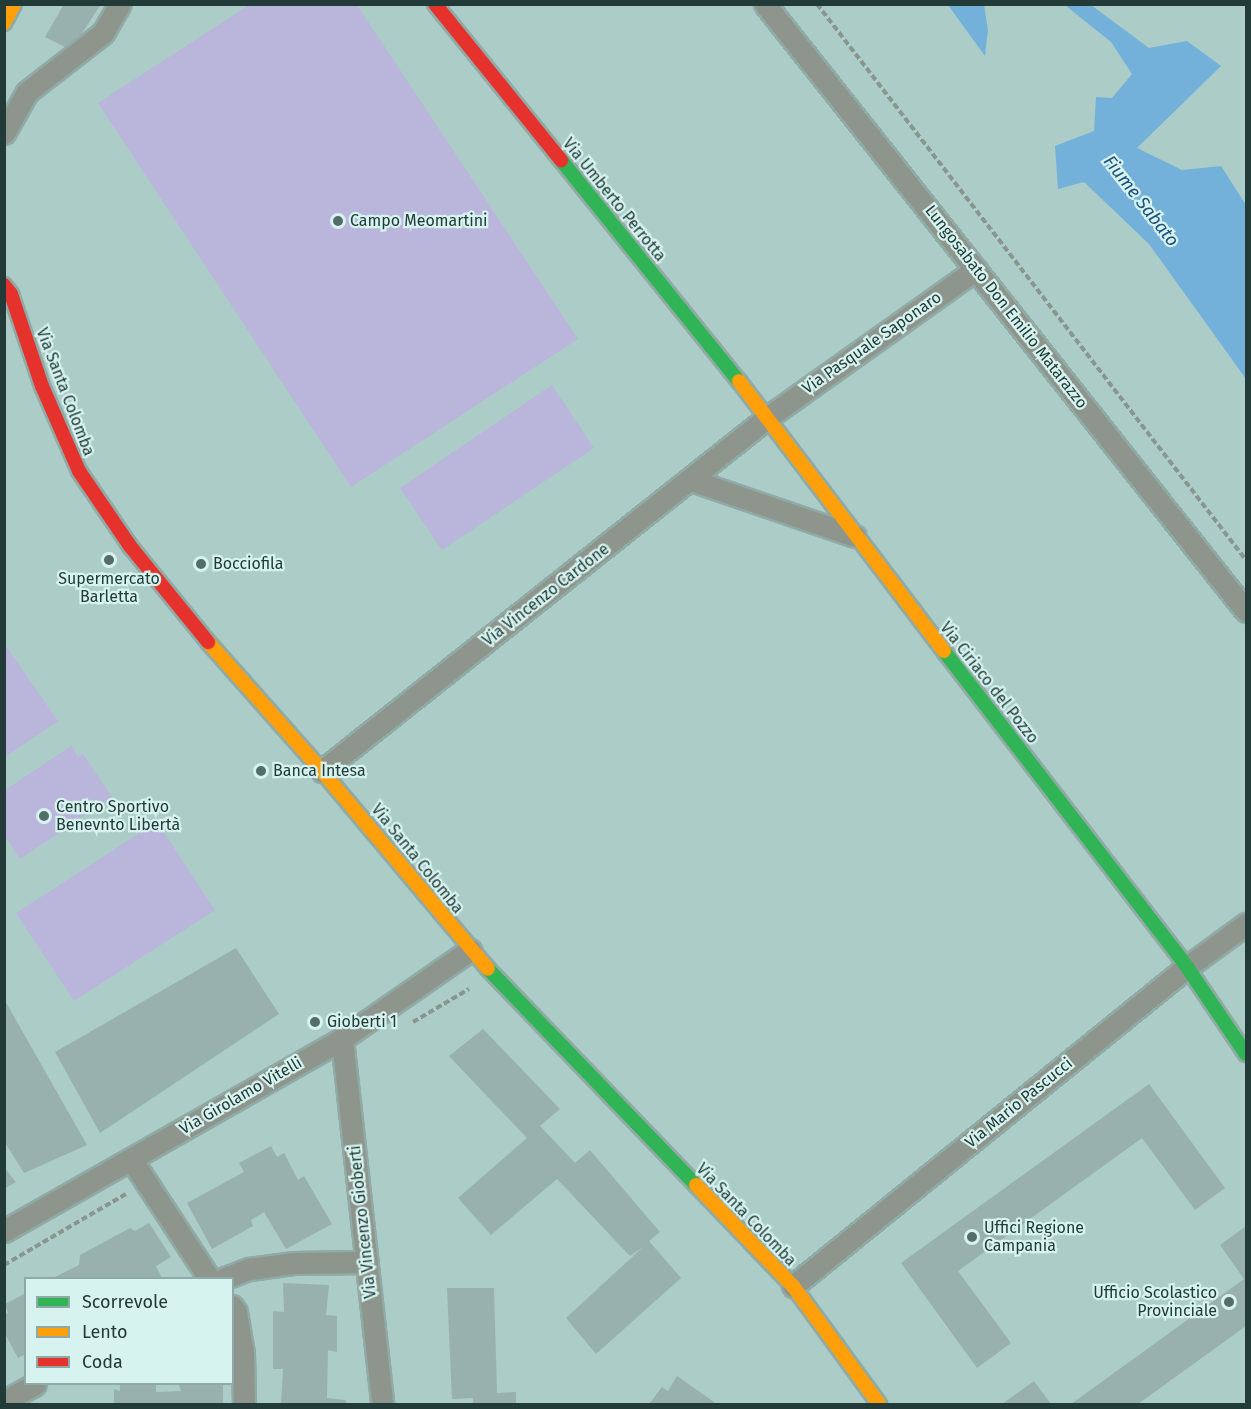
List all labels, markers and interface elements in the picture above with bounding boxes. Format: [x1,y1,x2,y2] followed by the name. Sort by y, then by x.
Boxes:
[558,134,670,266] street label: Via Umberto Perrotta
[1099,151,1183,251] water label: Fiume Sabato
[921,202,1091,412] street label: Lungosabato Don Emilio Matarazzo
[350,211,488,231] place label: Campo Meomartini
[331,214,345,228] marker: Campo Meomartini
[799,288,945,398] street label: Via Pasquale Saponaro
[32,325,98,459] street label: Via Santa Colomba
[479,540,613,650] street label: Via Vincenzo Cardone
[102,553,116,567] marker: Supermercato Barletta
[213,554,283,574] place label: Bocciofila
[194,557,208,571] marker: Bocciofila
[58,569,160,607] place label: Supermercato Barletta
[936,619,1042,747] street label: Via Ciriaco del Pozzo
[273,761,366,781] place label: Banca Intesa
[254,764,268,778] marker: Banca Intesa
[56,797,180,835] place label: Centro Sportivo Benevnto Libertà
[367,800,467,918] street label: Via Santa Colomba
[37,809,51,823] marker: Centro Sportivo Benevnto Libertà
[327,1012,397,1032] place label: Gioberti 1
[308,1015,322,1029] marker: Gioberti 1
[176,1053,306,1139] street label: Via Girolamo Vitelli
[961,1054,1077,1152] street label: Via Mario Pascucci
[345,1145,381,1299] street label: Via Vincenzo Gioberti
[692,1160,800,1270] street label: Via Santa Colomba
[984,1218,1084,1256] place label: Uffici Regione Campania
[965,1230,979,1244] marker: Uffici Regione Campania
[24,1277,234,1385] legend
[1093,1283,1217,1321] place label: Ufficio Scolastico Provinciale
[82,1291,168,1313] text: Scorrevole
[1222,1295,1236,1309] marker: Ufficio Scolastico Provinciale
[82,1321,128,1343] text: Lento
[82,1351,123,1373] text: Coda

